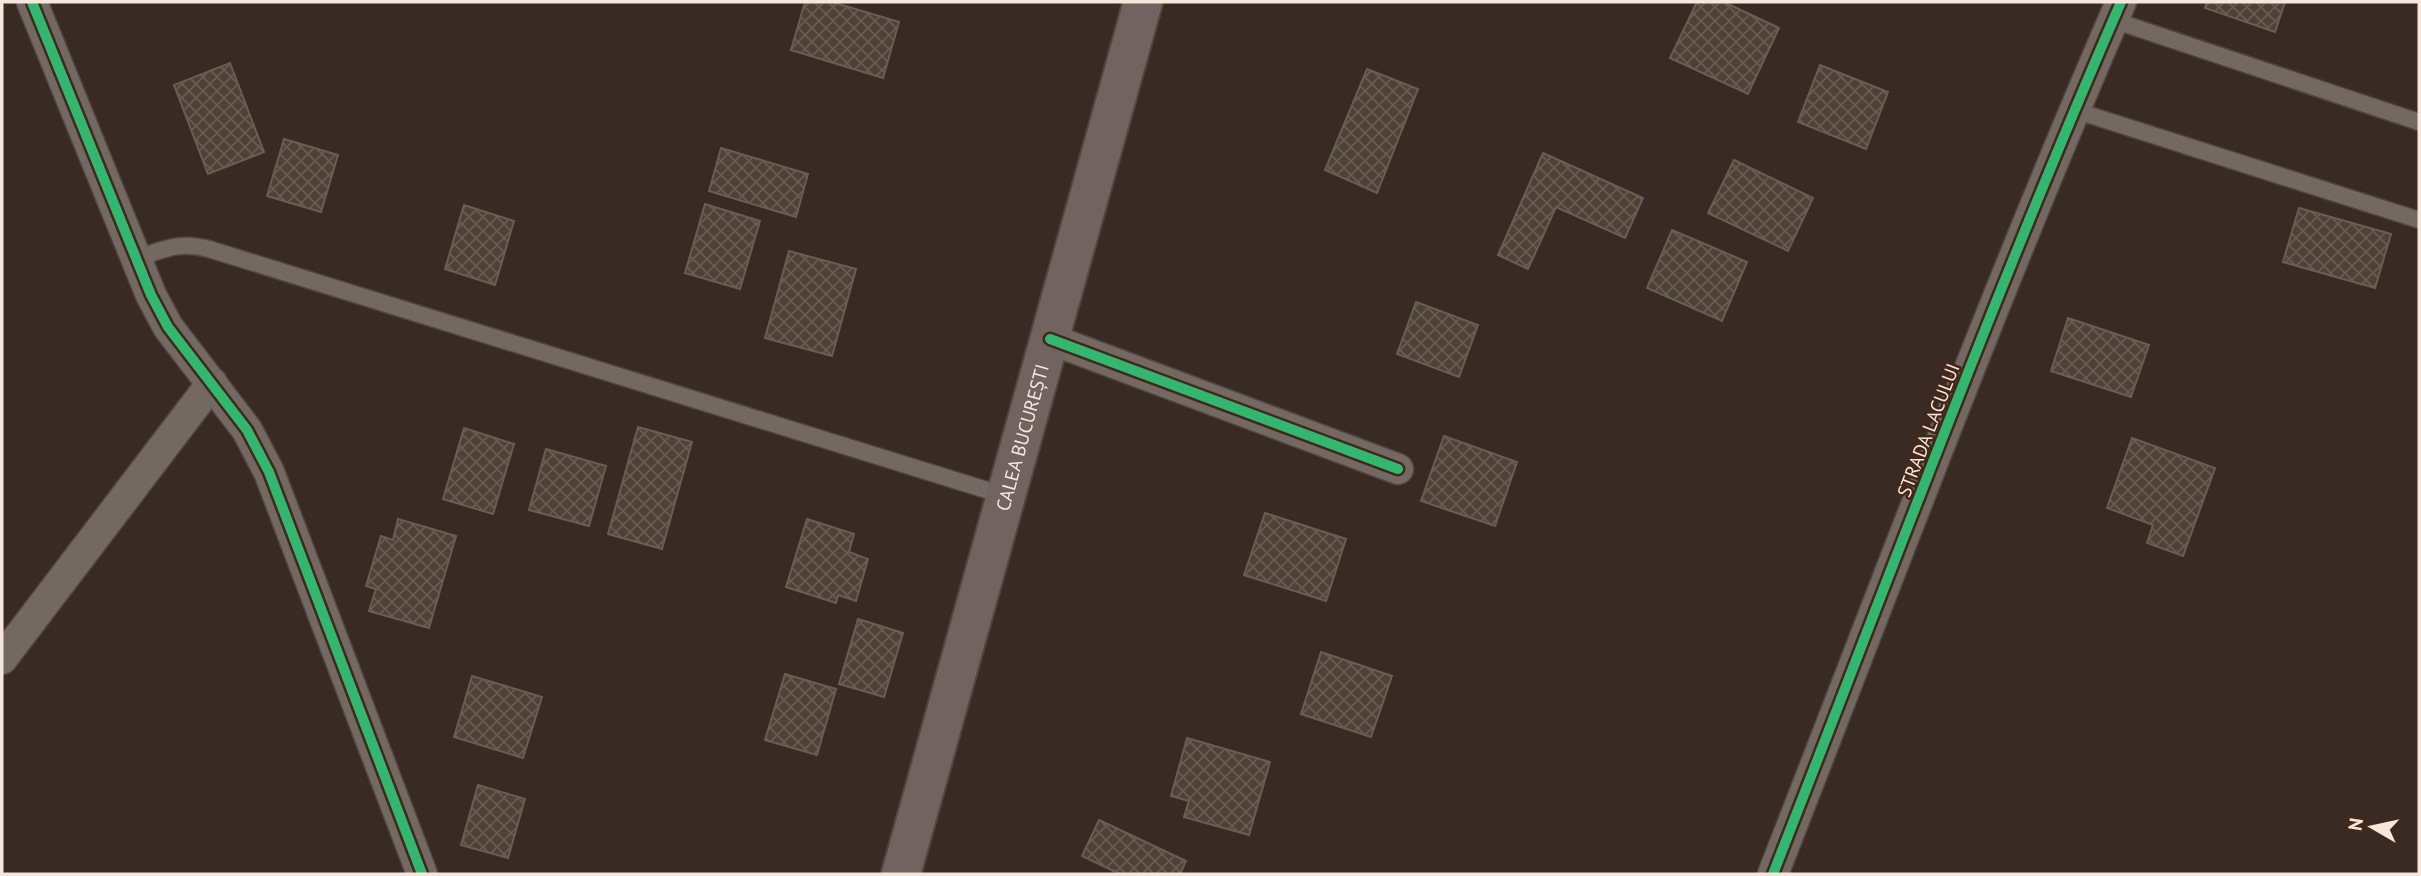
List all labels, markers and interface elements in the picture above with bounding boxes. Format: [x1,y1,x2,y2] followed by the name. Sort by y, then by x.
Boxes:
[1891,360,1965,500] street label: STRADA LACULUI
[990,361,1054,514] street label: CALEA BUCUREȘTI
[2337,792,2407,862] north arrow
[2342,816,2368,832] text: N

